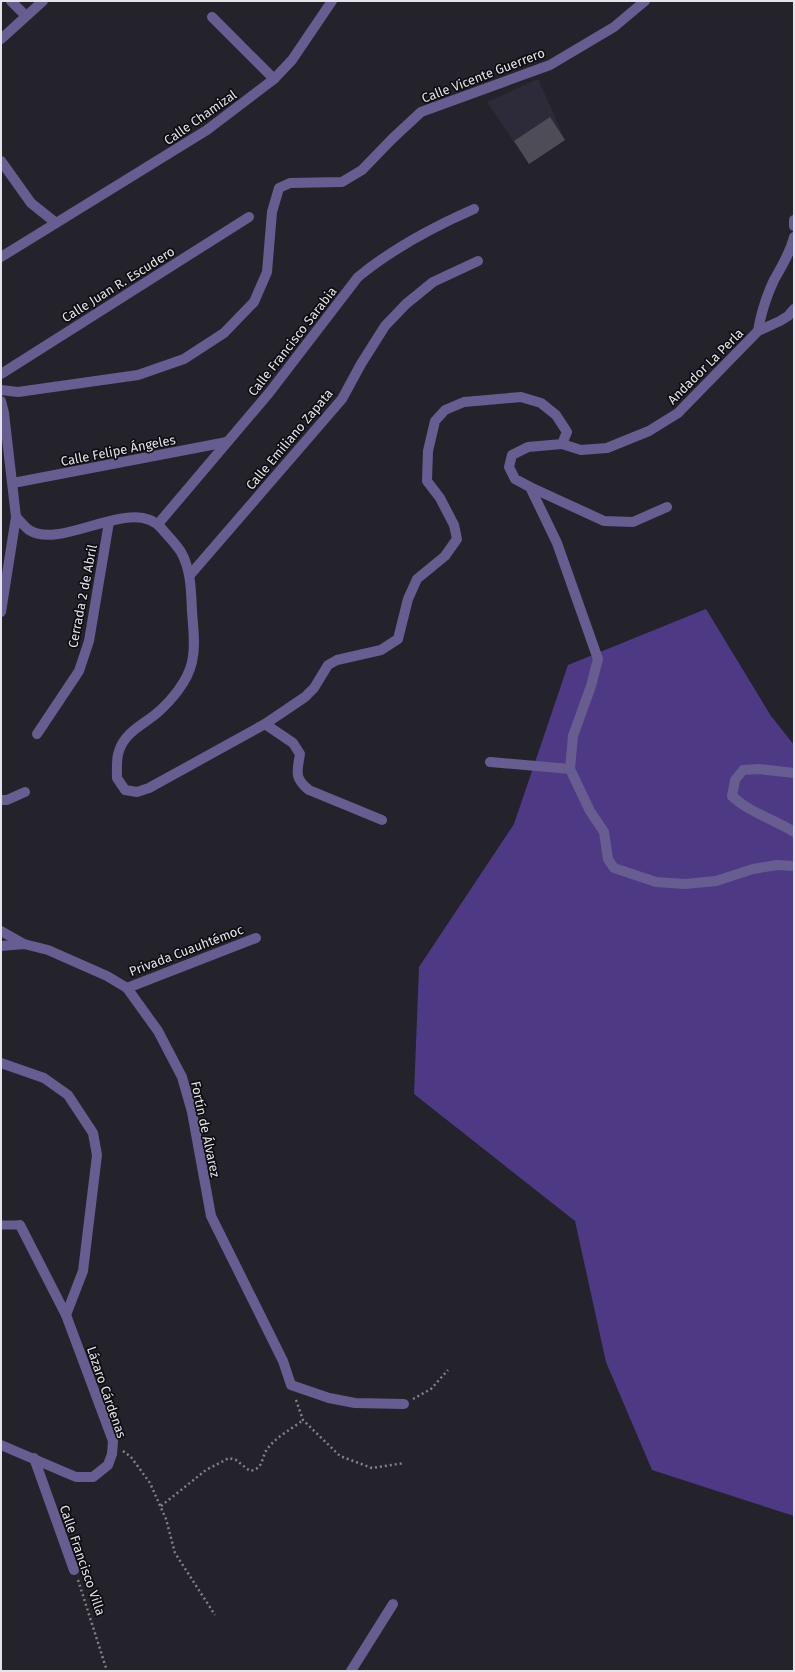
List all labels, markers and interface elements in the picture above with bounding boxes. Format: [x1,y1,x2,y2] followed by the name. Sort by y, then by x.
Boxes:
[420,45,547,106] street label: Calle Vicente Guerrero
[161,87,240,148] street label: Calle Chamizal
[59,244,177,325] street label: Calle Juan R. Escudero
[245,284,340,399] street label: Calle Francisco Sarabia
[664,325,746,407] street label: Andador La Perla
[243,386,336,493] street label: Calle Emiliano Zapata
[59,432,177,469] street label: Calle Felipe Ángeles
[65,543,100,649] street label: Cerrada 2 de Abril
[127,922,245,979] street label: Privada Cuauhtémoc
[188,1080,223,1179] street label: Fortín de Álvarez
[84,1344,129,1440] street label: Lázaro Cárdenas
[57,1503,108,1617] street label: Calle Francisco Villa

